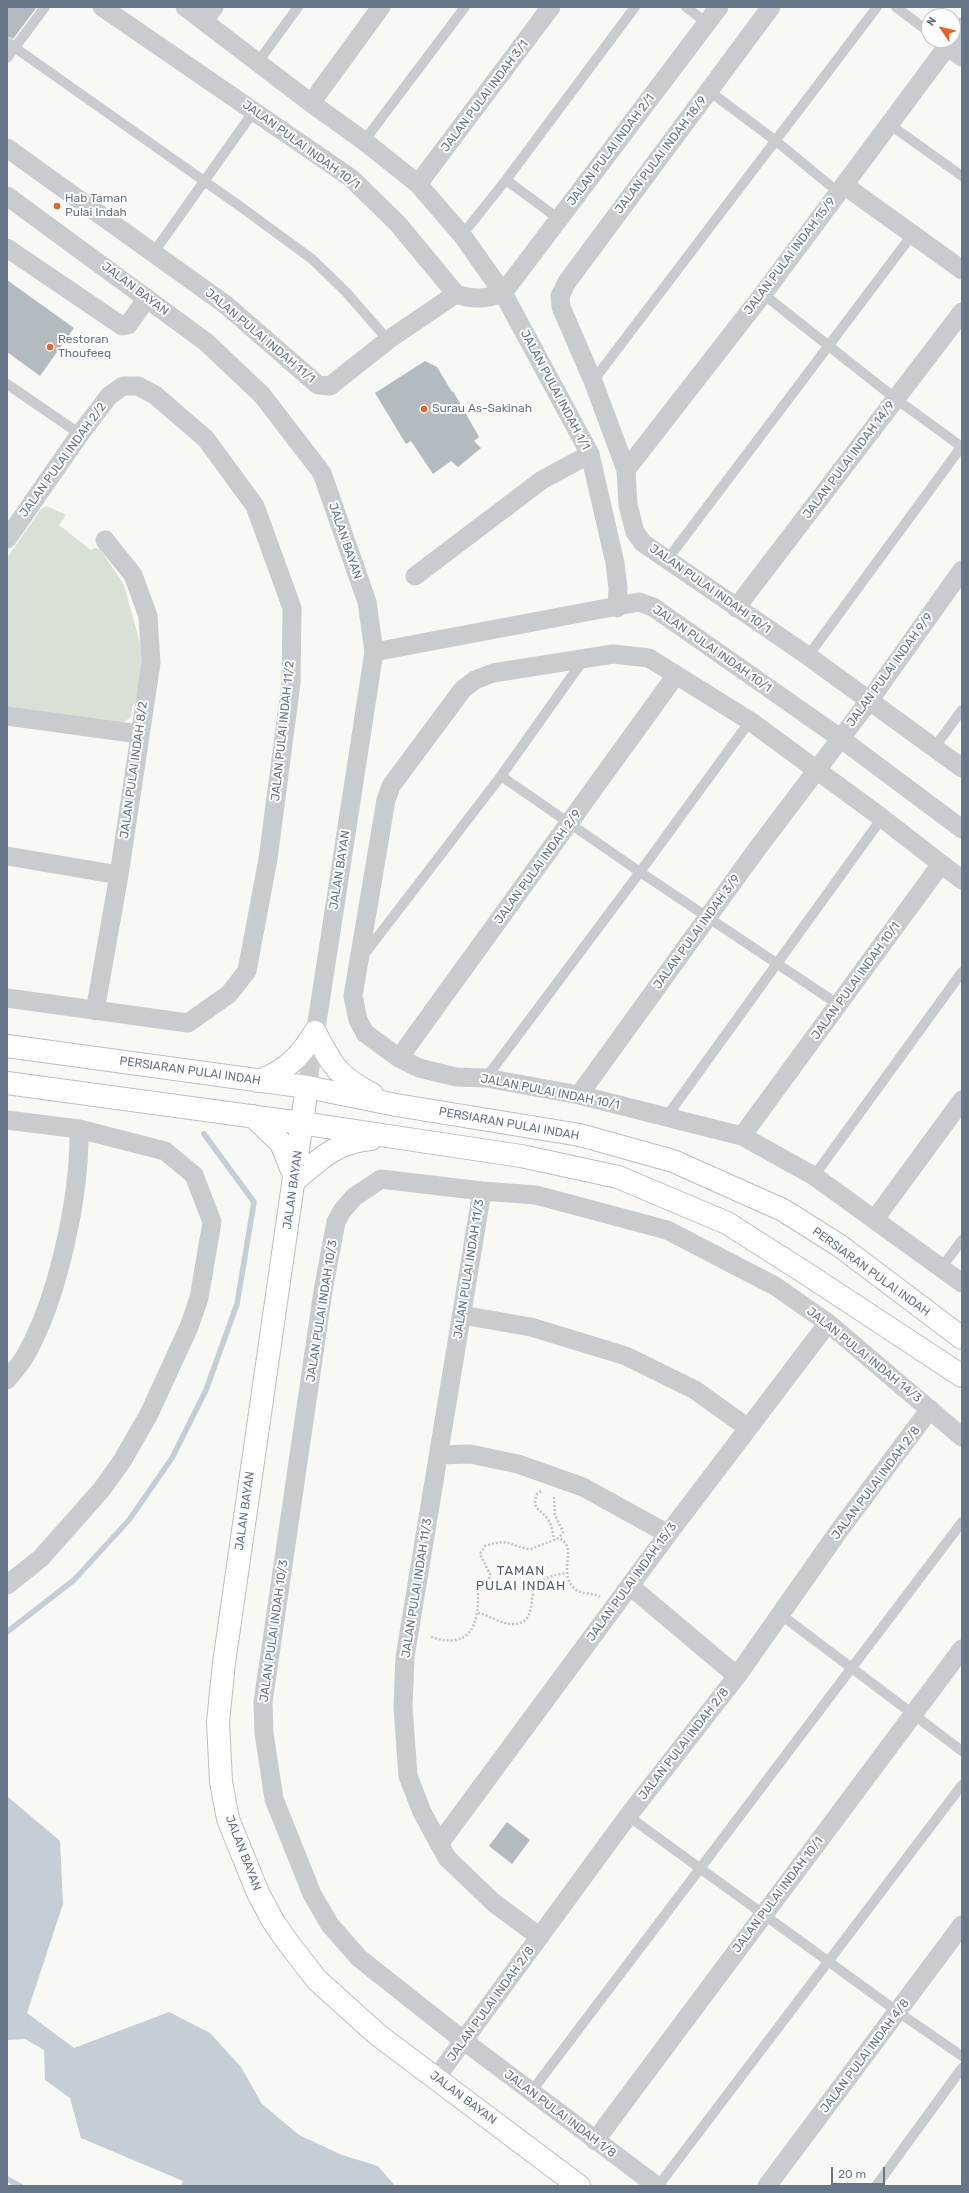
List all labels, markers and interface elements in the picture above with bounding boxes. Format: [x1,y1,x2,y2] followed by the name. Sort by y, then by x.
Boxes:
[921,8,961,48] north arrow
[924,14,939,28] text: N
[438,37,532,155] street label: JALAN PULAI INDAH 3/1
[564,91,658,209] street label: JALAN PULAI INDAH 2/1
[612,93,710,217] street label: JALAN PULAI INDAH 18/9
[240,98,362,192] street label: JALAN PULAI INDAH 10/1
[65,192,127,220] place label: Hab Taman Pulai Indah
[741,195,839,317] street label: JALAN PULAI INDAH 15/9
[52,201,62,211] marker: Hab Taman Pulai Indah
[99,259,171,319] street label: JALAN BAYAN
[202,286,318,386] street label: JALAN PULAI INDAH 11/1
[517,327,593,453] street label: JALAN PULAI INDAH 1/1
[58,333,111,361] place label: Restoran Thoufeeq
[45,342,55,352] marker: Restoran Thoufeeq
[800,398,898,522] street label: JALAN PULAI INDAH 14/9
[17,400,109,520] street label: JALAN PULAI INDAH 2/2
[432,402,532,416] place label: Surau As-Sakinah
[419,404,429,414] marker: Surau As-Sakinah
[325,501,365,581] street label: JALAN BAYAN
[647,542,773,636] street label: JALAN PULAI INDAHI 10/1
[650,603,774,695] street label: JALAN PULAI INDAH 10/1
[844,610,936,730] street label: JALAN PULAI INDAH 9/9
[268,660,298,802] street label: JALAN PULAI INDAH 11/2
[117,701,151,839] street label: JALAN PULAI INDAH 8/2
[492,807,584,927] street label: JALAN PULAI INDAH 2/9
[327,829,353,911] street label: JALAN BAYAN
[651,872,743,992] street label: JALAN PULAI INDAH 3/9
[809,920,903,1042] street label: JALAN PULAI INDAH 10/1
[119,1054,261,1088] street label: PERSIARAN PULAI INDAH
[479,1071,621,1113] street label: JALAN PULAI INDAH 10/1
[438,1105,580,1143] street label: PERSIARAN PULAI INDAH
[280,1149,306,1231] street label: JALAN BAYAN
[451,1198,487,1340] street label: JALAN PULAI INDAH 11/3
[809,1224,933,1320] street label: PERSIARAN PULAI INDAH
[304,1239,340,1383] street label: JALAN PULAI INDAH 10/3
[804,1304,924,1406] street label: JALAN PULAI INDAH 14/3
[829,1423,923,1543] street label: JALAN PULAI INDAH 2/8
[232,1470,258,1552] street label: JALAN BAYAN
[399,1517,435,1659] street label: JALAN PULAI INDAH 11/3
[584,1520,680,1644] street label: JALAN PULAI INDAH 15/3
[257,1559,291,1703] street label: JALAN PULAI INDAH 10/3
[476,1563,566,1594] district label: TAMAN PULAI INDAH
[636,1685,732,1803] street label: JALAN PULAI INDAH 2/8
[222,1813,264,1893] street label: JALAN BAYAN
[730,1834,826,1956] street label: JALAN PULAI INDAH 10/1
[445,1944,537,2064] street label: JALAN PULAI INDAH 2/8
[818,1996,912,2116] street label: JALAN PULAI INDAH 4/8
[501,2067,619,2161] street label: JALAN PULAI INDAH 1/8
[427,2068,499,2128] street label: JALAN BAYAN
[833,2159,887,2185] scale bar
[838,2167,866,2181] text: 20 m

